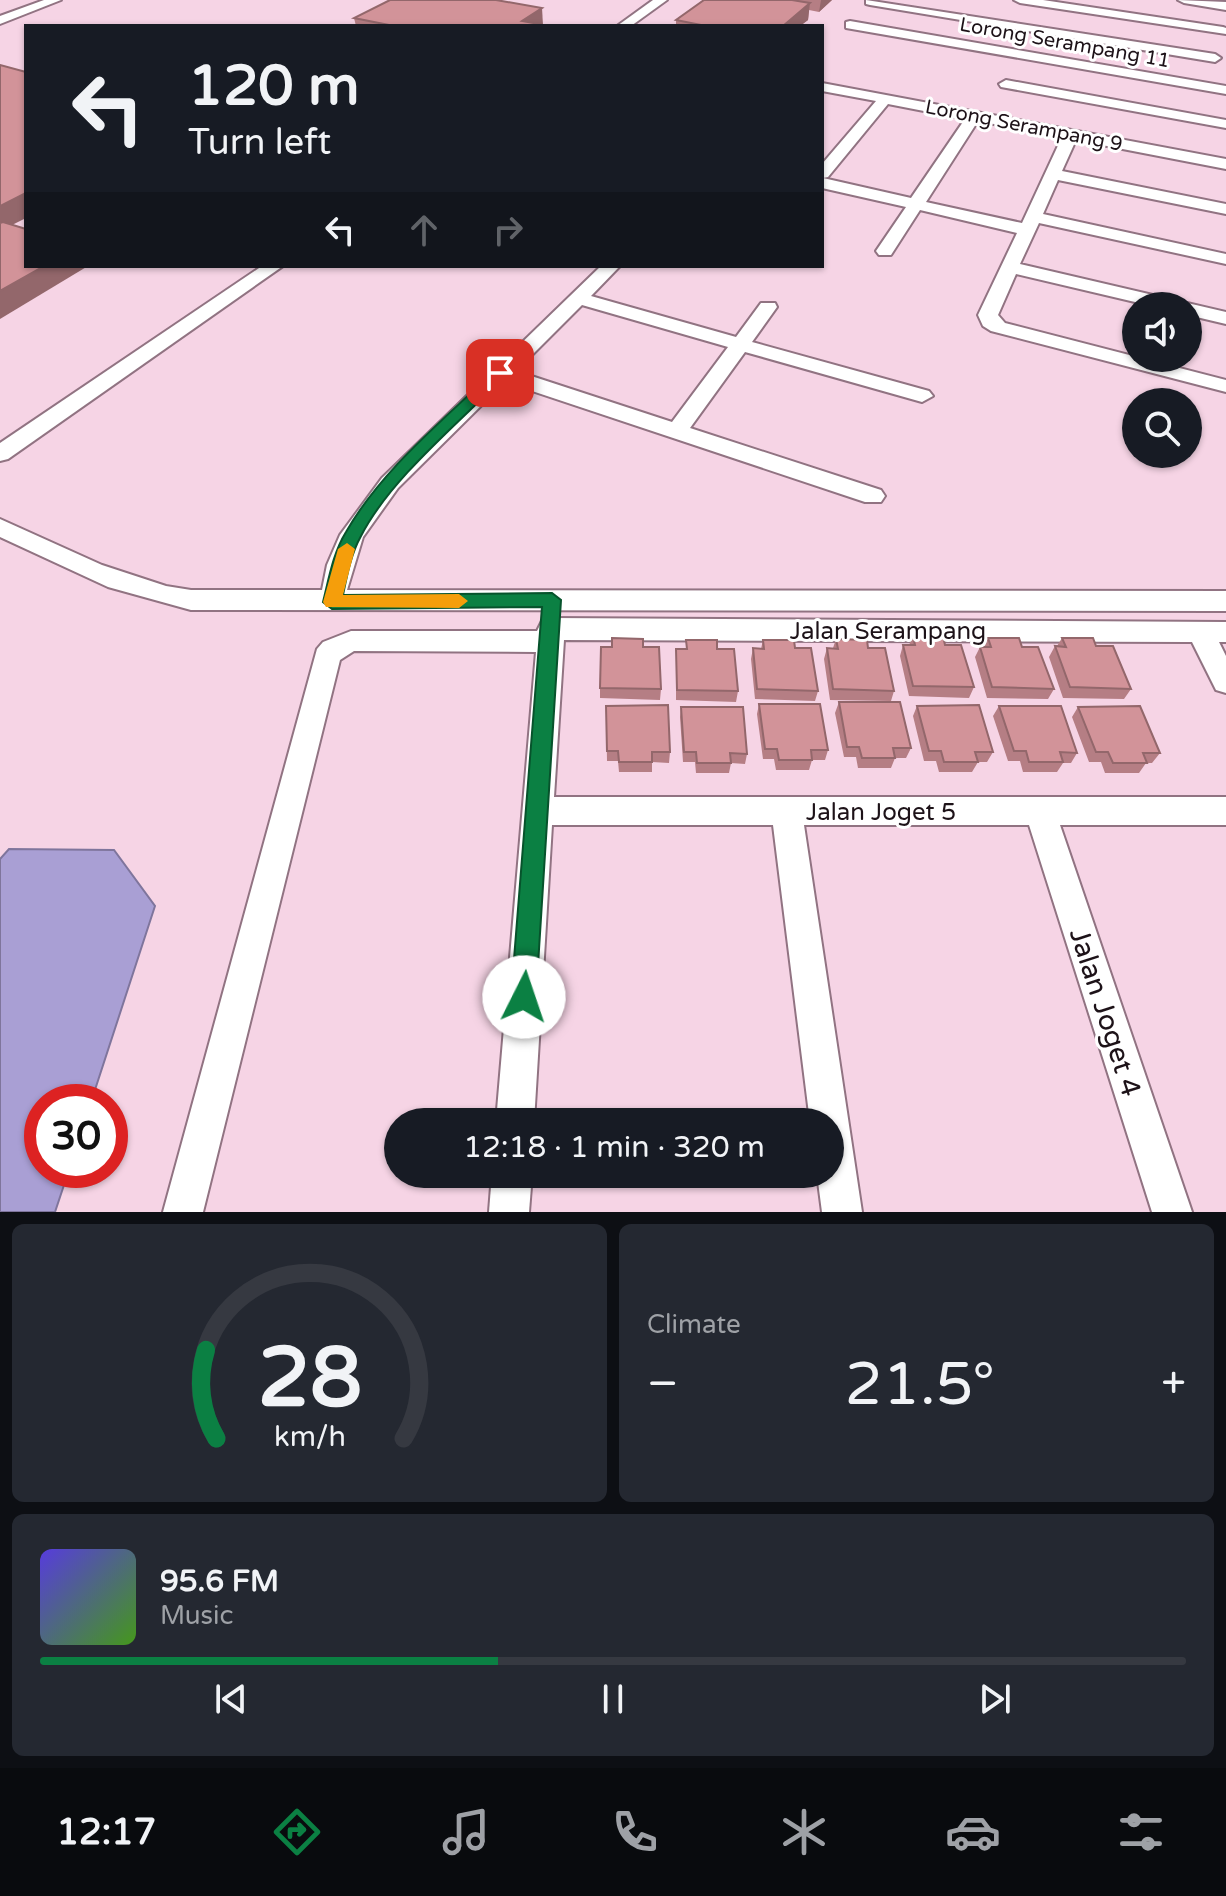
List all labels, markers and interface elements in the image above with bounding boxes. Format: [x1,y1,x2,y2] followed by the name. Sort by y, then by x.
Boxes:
[958,13,1172,73] street label: Lorong Serampang 11
[188,53,359,120] text: 120 m
[56,56,160,160] icon: left
[923,95,1125,157] street label: Lorong Serampang 9
[188,121,331,164] text: Turn left
[318,208,362,252] icon: left
[402,208,446,252] icon: ahead
[486,208,530,252] icon: right
[1122,292,1202,468] map controls
[1122,292,1202,372] button: sound
[466,339,534,407] pin
[478,351,522,395] icon: arrive
[1122,388,1202,468] button: search
[790,617,986,646] street label: Jalan Serampang
[806,798,956,827] street label: Jalan Joget 5
[1062,924,1148,1101] street label: Jalan Joget 4
[482,955,566,1039] position arrow
[24,1084,128,1188] speed limit sign: 30
[463,1129,765,1166] text: 12:18 · 1 min · 320 m
[647,1309,741,1340] text: Climate
[257,1329,362,1429] text: 28
[845,1349,995,1421] text: 21.5°
[647,1358,678,1411] text: −
[1161,1358,1186,1411] text: +
[274,1420,345,1454] text: km/h
[160,1563,279,1600] text: 95.6 FM
[160,1600,233,1631] text: Music
[209,1677,253,1721] icon: previous
[591,1677,635,1721] icon: pause
[973,1677,1017,1721] icon: next
[269,1804,325,1860] icon: directions
[438,1804,494,1860] icon: music
[607,1804,663,1860] icon: phone
[776,1804,832,1860] icon: climate
[945,1804,1001,1860] icon: car
[1113,1804,1169,1860] icon: filters
[56,1811,156,1854] text: 12:17

